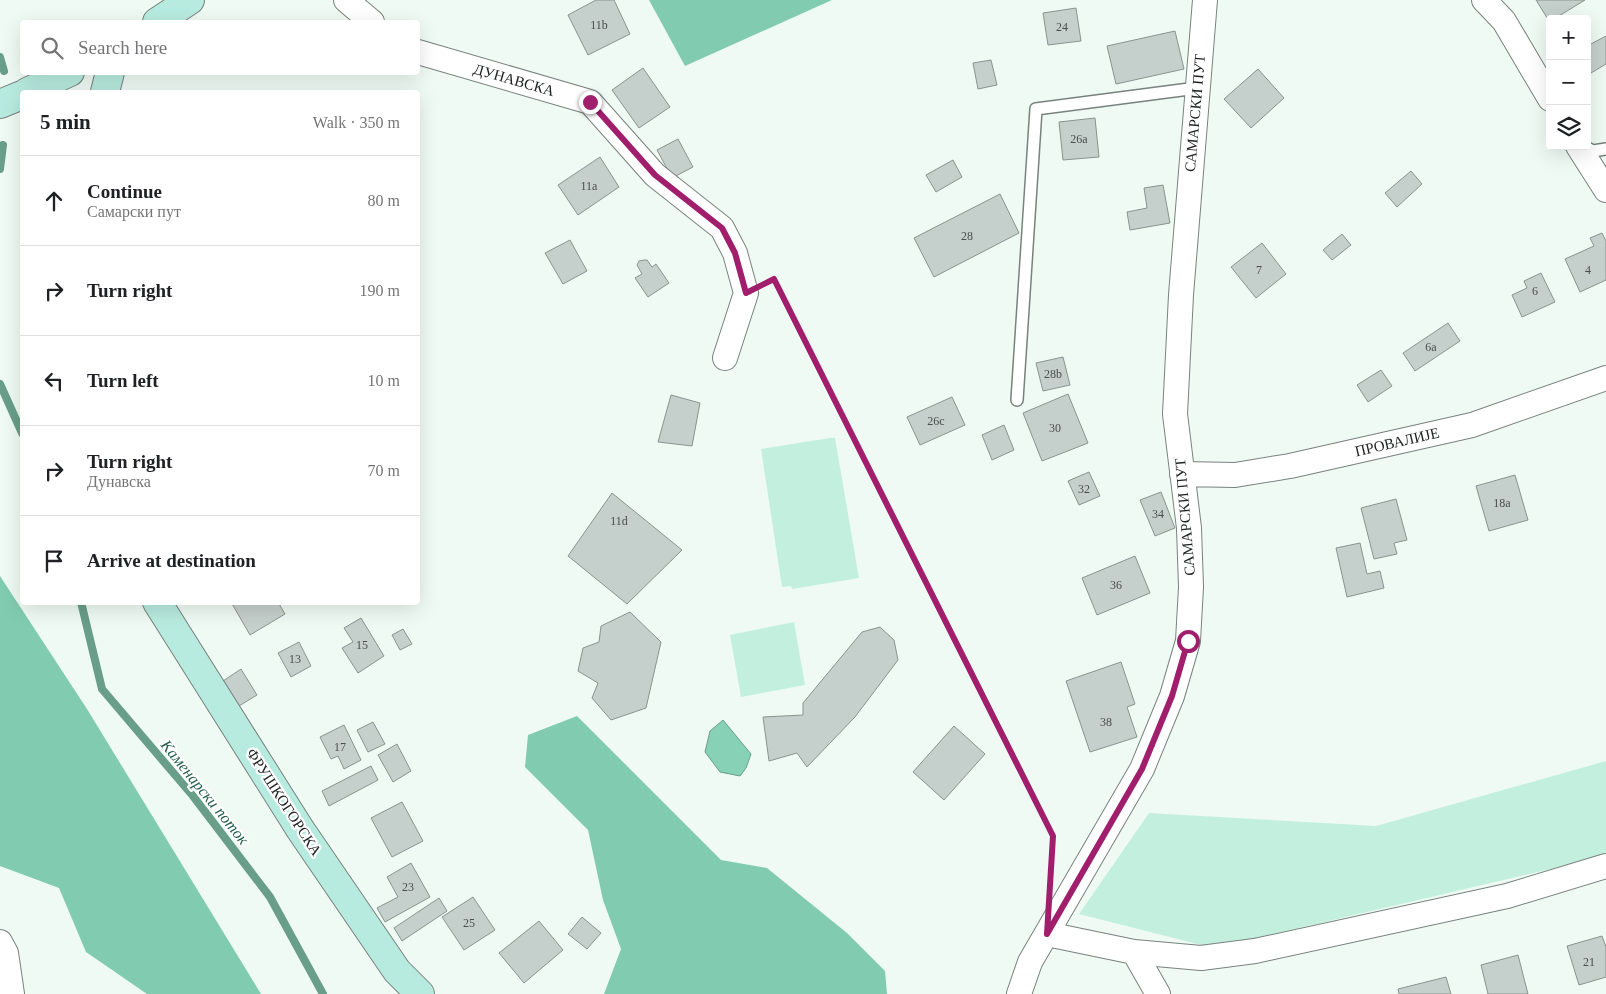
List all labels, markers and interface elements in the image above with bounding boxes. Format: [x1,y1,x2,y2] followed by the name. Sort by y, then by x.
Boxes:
[1546,15,1591,150] map controls
[1546,15,1591,60] button: +
[590,18,608,32] house number: 11b
[20,20,420,75] search box
[1056,20,1068,34] house number: 24
[38,34,66,62] icon: search
[78,37,167,58] text: Search here
[1182,54,1208,172] street label: САМАРСКИ ПУТ
[1546,60,1591,105] button: −
[472,61,557,99] street label: ДУНАВСКА
[579,91,602,114] route end
[1546,105,1591,150] button: layers
[40,110,91,134] text: 5 min
[313,114,400,131] text: Walk · 350 m
[1070,132,1088,146] house number: 26a
[581,179,598,193] house number: 11a
[87,181,162,202] text: Continue
[40,187,68,215] icon: ahead
[368,192,400,209] text: 80 m
[87,203,181,220] text: Самарски пут
[961,229,973,243] house number: 28
[1256,263,1262,277] house number: 7
[1585,263,1591,277] house number: 4
[40,277,68,305] icon: right
[87,280,172,301] text: Turn right
[360,282,400,299] text: 190 m
[1532,284,1538,298] house number: 6
[1425,340,1437,354] house number: 6a
[40,367,68,395] icon: left
[1044,367,1062,381] house number: 28b
[87,370,159,391] text: Turn left
[368,372,400,389] text: 10 m
[927,414,945,428] house number: 26c
[1049,421,1061,435] house number: 30
[1353,425,1441,459] street label: ПРОВАЛИЈЕ
[87,451,172,472] text: Turn right
[40,457,68,485] icon: right
[1172,458,1198,576] street label: САМАРСКИ ПУТ
[368,462,400,479] text: 70 m
[87,473,151,490] text: Дунавска
[1078,482,1090,496] house number: 32
[1493,496,1511,510] house number: 18a
[1152,507,1164,521] house number: 34
[610,514,628,528] house number: 11d
[40,547,68,575] icon: arrive
[87,550,256,571] text: Arrive at destination
[1110,578,1122,592] house number: 36
[1177,630,1200,653] route start
[356,638,368,652] house number: 15
[289,652,301,666] house number: 13
[1100,715,1112,729] house number: 38
[156,736,253,849] water label: Каменарски поток
[334,740,346,754] house number: 17
[243,745,325,859] street label: ФРУШКОГОРСКА
[402,880,414,894] house number: 23
[463,916,475,930] house number: 25
[1583,955,1595,969] house number: 21

